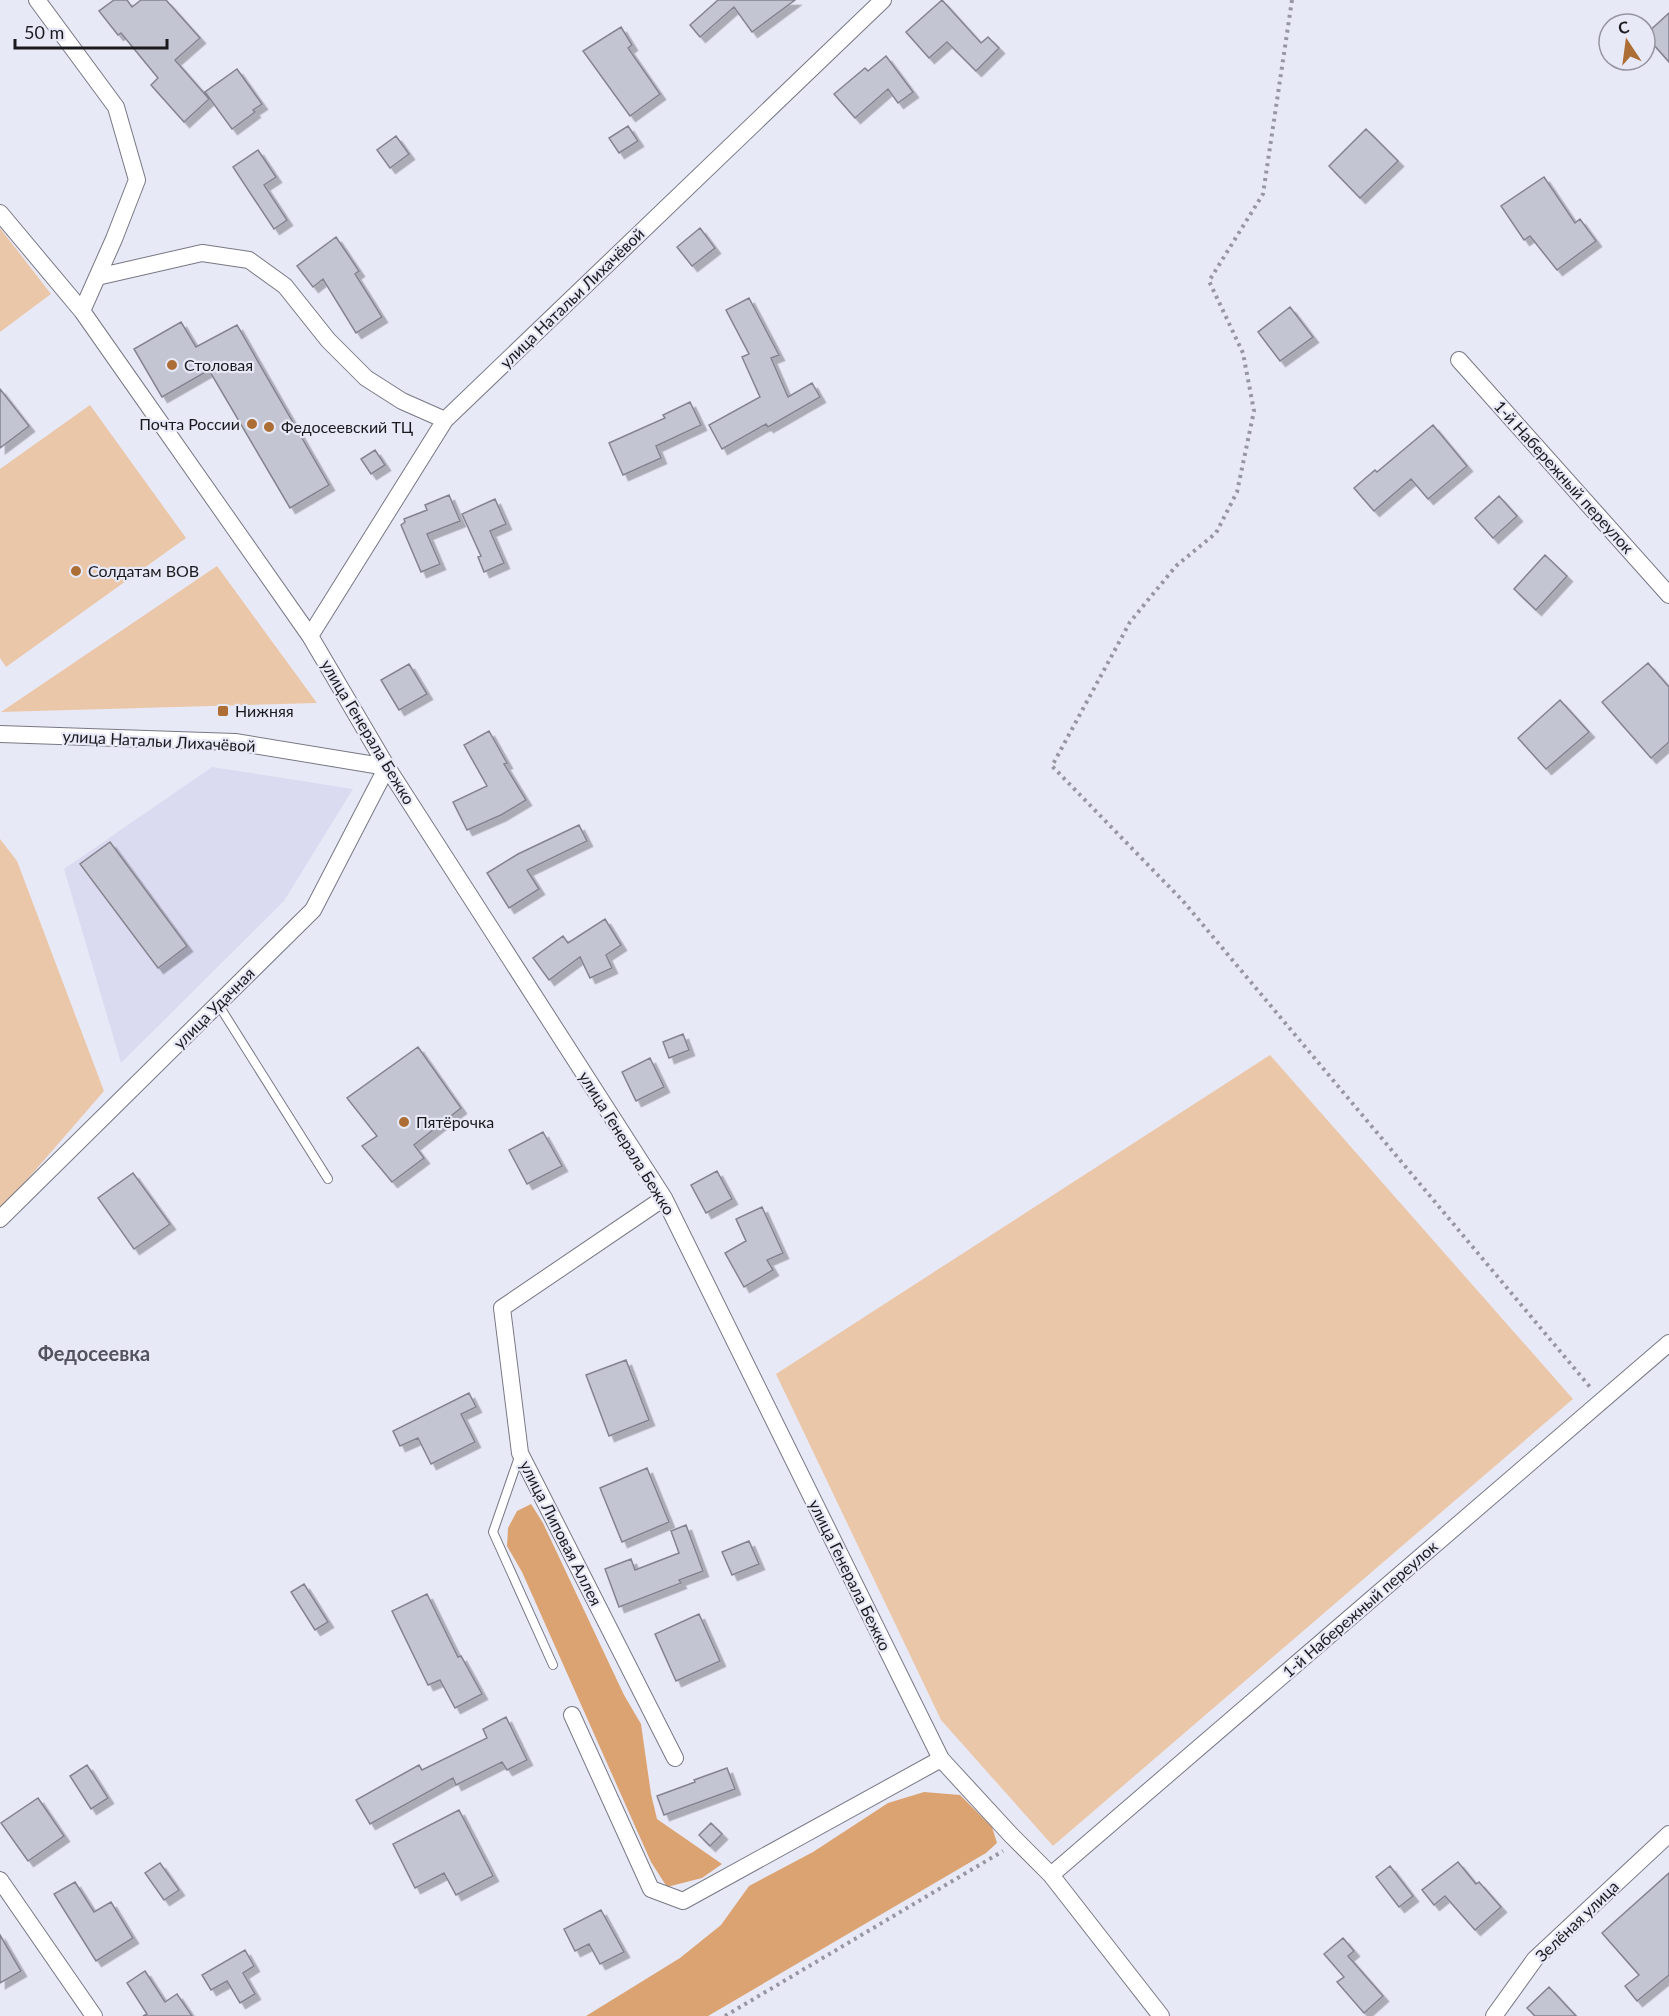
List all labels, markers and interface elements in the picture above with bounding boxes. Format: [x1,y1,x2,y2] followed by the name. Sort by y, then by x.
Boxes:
[15,12,166,50] scale bar
[1597,12,1657,72] north arrow
[1616,16,1631,37] text: С
[24,21,64,43] text: 50 m
[496,224,648,372] street label: улица Натальи Лихачёвой
[184,355,253,374] place label: Столовая
[165,358,179,372] marker: Столовая
[1491,396,1638,557] street label: 1-й Набережный переулок
[139,414,240,433] place label: Почта России
[245,417,259,431] marker: Почта России
[281,417,414,436] place label: Федосеевский ТЦ
[262,420,276,434] marker: Федосеевский ТЦ
[88,561,199,580] place label: Солдатам ВОВ
[69,564,83,578] marker: Солдатам ВОВ
[318,656,419,808] street label: улица Генерала Бежко
[235,701,294,720] place label: Нижняя
[216,704,230,718] marker: Нижняя
[62,726,256,755] street label: улица Натальи Лихачёвой
[169,963,258,1052] street label: улица Удачная
[575,1067,679,1218] street label: улица Генерала Бежко
[416,1112,494,1131] place label: Пятёрочка
[397,1115,411,1129] marker: Пятёрочка
[38,1341,150,1365] district label: Федосеевка
[517,1457,606,1609] street label: улица Липовая Аллея
[806,1496,895,1653] street label: улица Генерала Бежко
[1278,1536,1442,1681] street label: 1-й Набережный переулок
[1531,1876,1622,1965] street label: Зелёная улица

